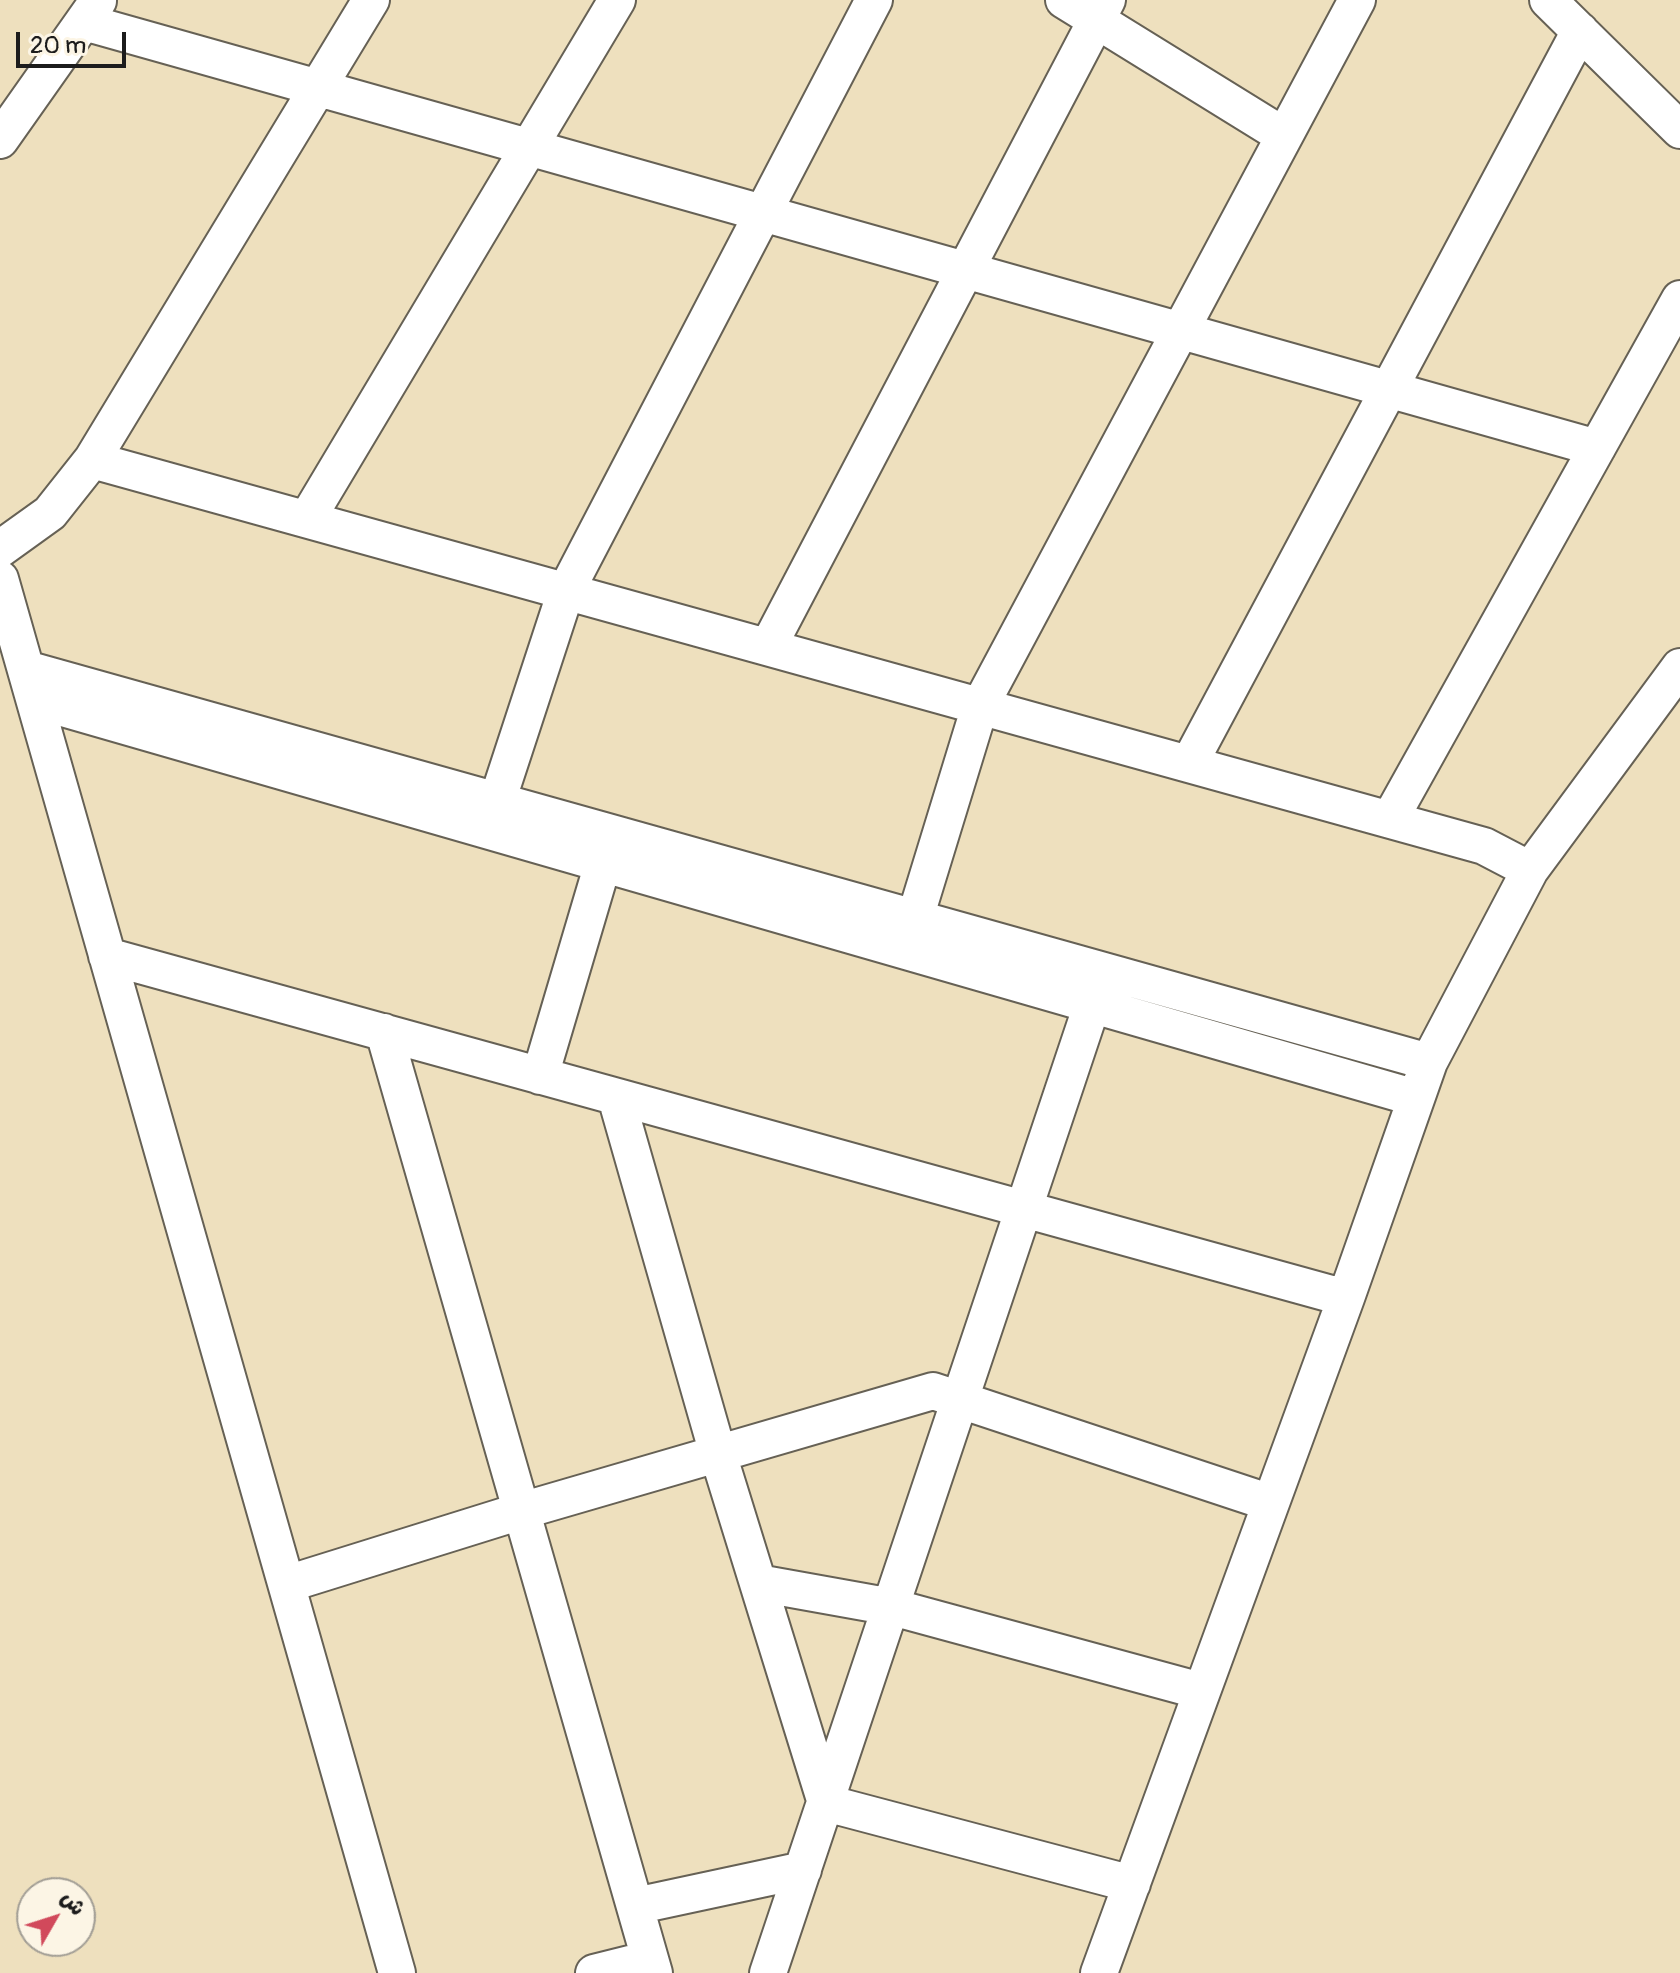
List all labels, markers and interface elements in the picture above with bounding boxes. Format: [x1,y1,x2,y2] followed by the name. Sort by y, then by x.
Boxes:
[20,16,130,66] scale bar
[30,31,86,60] text: 20 m
[16,1877,96,1957] north arrow
[55,1885,92,1921] text: ش

